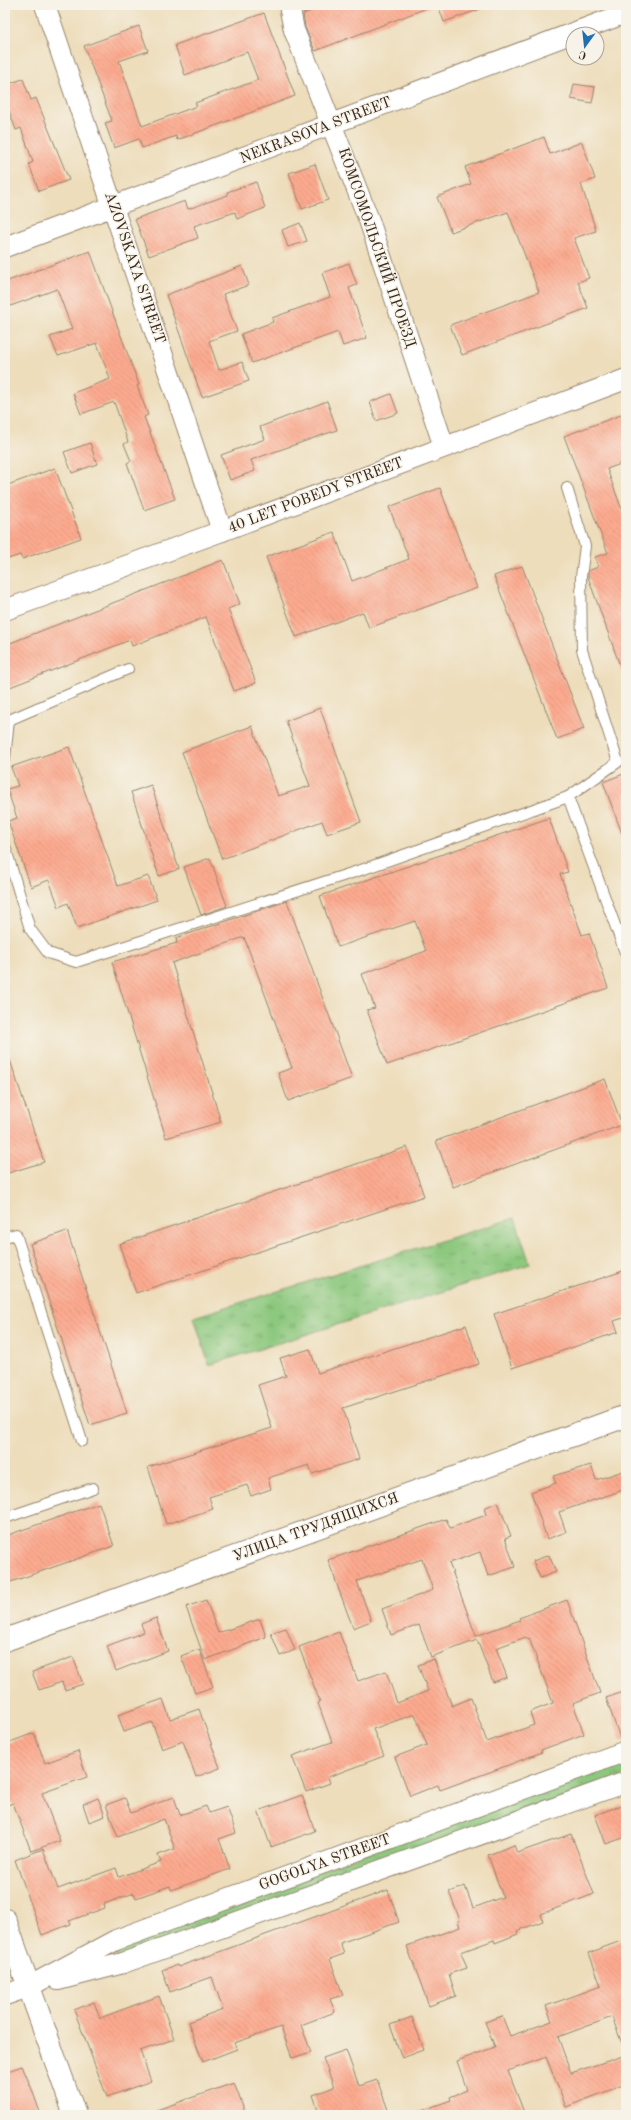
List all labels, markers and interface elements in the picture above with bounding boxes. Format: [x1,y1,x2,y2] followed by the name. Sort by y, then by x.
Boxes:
[565,26,605,66] north arrow
[578,48,588,60] text: С
[238,95,394,167] street label: NEKRASOVA STREET
[335,145,421,350] street label: КОМСОМОЛЬСКИЙ ПРОЕЗД
[101,190,167,346] street label: AZOVSKAYA STREET
[226,456,406,536] street label: 40 LET POBEDY STREET
[231,1491,401,1565] street label: УЛИЦА ТРУДЯЩИХСЯ
[257,1832,393,1894] street label: GOGOLYA STREET

